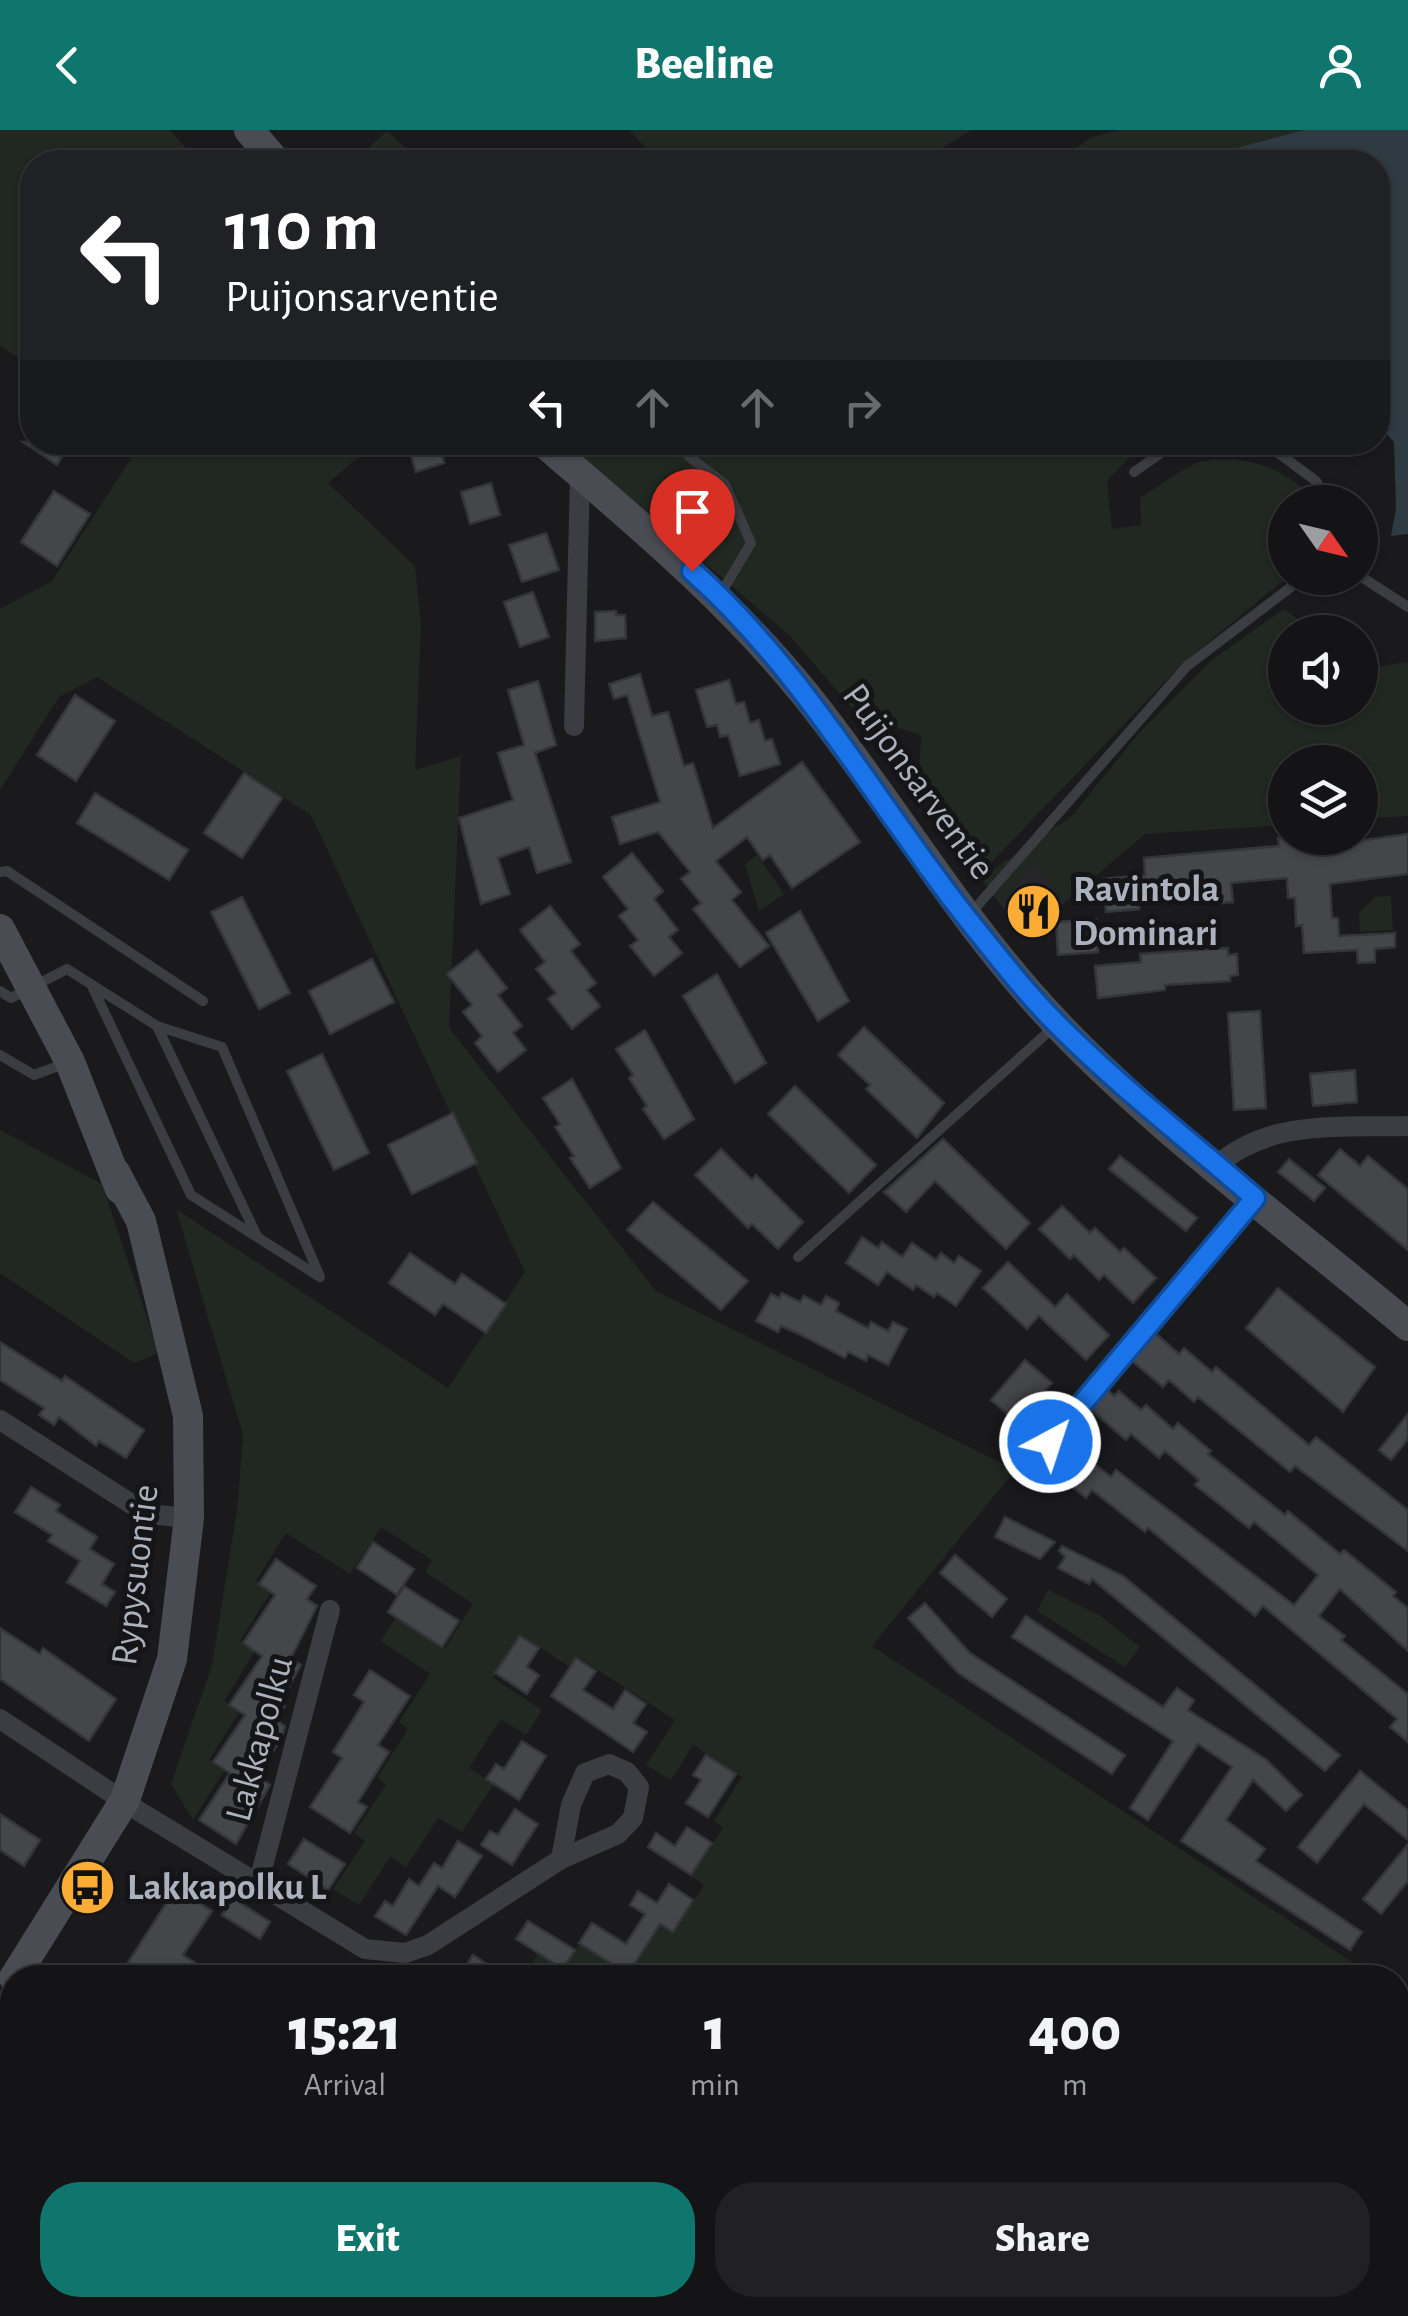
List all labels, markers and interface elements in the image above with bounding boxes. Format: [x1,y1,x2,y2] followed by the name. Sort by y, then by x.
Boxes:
[40,38,95,93] icon: back
[1313,38,1368,93] icon: person
[634,42,774,87] text: Beeline
[60,190,190,320] icon: left
[225,193,379,263] text: 110 m
[225,275,499,320] text: Puijonsarventie
[520,380,575,435] icon: left
[625,380,680,435] icon: ahead
[730,380,785,435] icon: ahead
[835,380,890,435] icon: right
[650,469,735,572] pin
[665,484,720,539] icon: arrive
[1268,485,1378,595] north arrow
[1268,485,1378,855] map controls
[1268,615,1378,725] button: sound
[835,677,1001,887] street label: Puijonsarventie
[1268,745,1378,855] button: layers
[1073,871,1220,953] place label: Ravintola Dominari
[1004,882,1064,942] restaurant icon: Ravintola Dominari
[998,1390,1102,1494] position arrow
[106,1483,166,1667] street label: Rypysuontie
[220,1652,300,1826] street label: Lakkapolku
[58,1858,118,1918] bus stop icon: Lakkapolku L
[127,1869,327,1907] place label: Lakkapolku L
[289,2001,401,2061] text: 15:21
[704,2001,726,2061] text: 1
[1028,2001,1121,2061] text: 400
[304,2069,386,2101] text: Arrival
[690,2069,740,2101] text: min
[1062,2069,1088,2101] text: m
[40,2182,695,2297] button: Exit
[715,2182,1370,2297] button: Share

